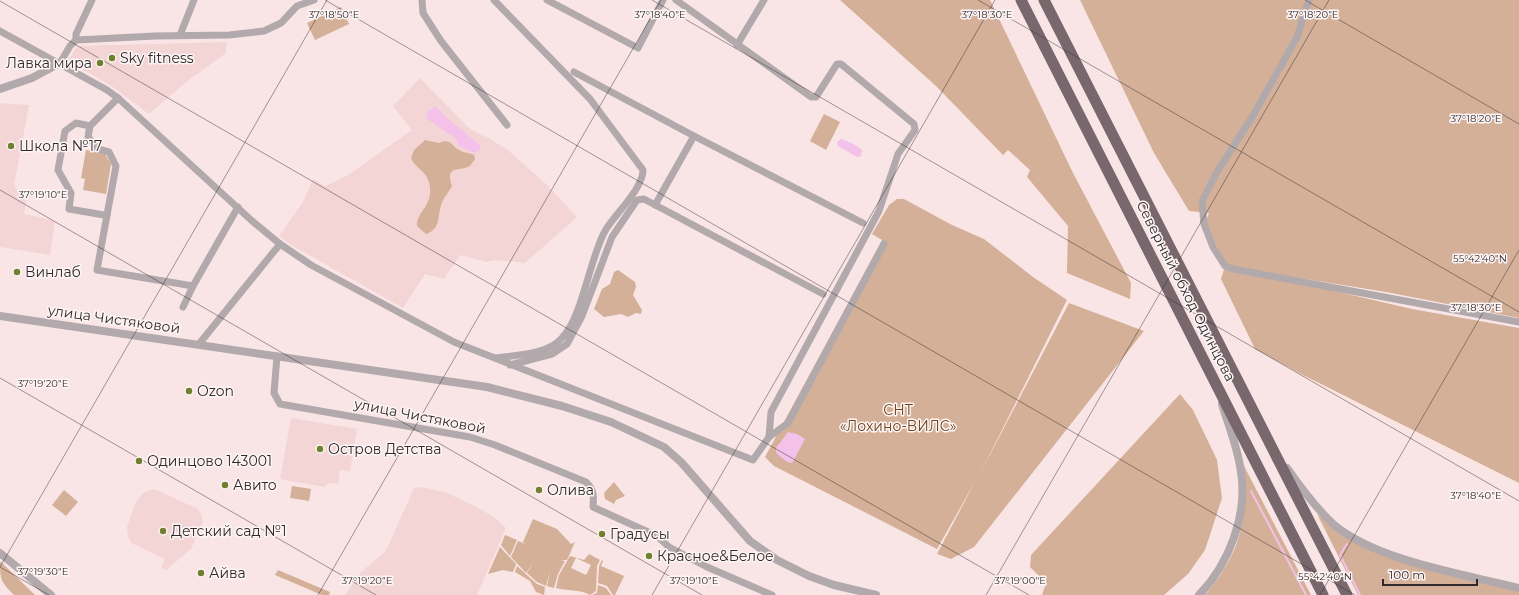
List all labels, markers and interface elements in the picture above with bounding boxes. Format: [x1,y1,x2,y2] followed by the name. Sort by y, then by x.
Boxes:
[309,8,360,21] text: 37°18'50"E
[634,8,686,21] text: 37°18'40"E
[961,8,1013,21] text: 37°18'30"E
[1287,8,1339,21] text: 37°18'20"E
[120,49,194,67] place label: Sky fitness
[107,53,117,63] marker: Sky fitness
[6,54,92,72] place label: Лавка мира
[95,58,105,68] marker: Лавка мира
[1450,112,1502,125] text: 37°18'20"E
[19,137,102,155] place label: Школа №17
[6,141,16,151] marker: Школа №17
[18,188,68,201] text: 37°19'10"E
[1132,198,1240,384] street label: Северный обход Одинцова
[1453,252,1507,265] text: 55°42'40"N
[25,263,81,281] place label: Винлаб
[12,267,22,277] marker: Винлаб
[46,301,181,337] street label: улица Чистяковой
[1450,301,1502,314] text: 37°18'30"E
[18,377,69,390] text: 37°19'20"E
[197,382,234,400] place label: Ozon
[184,386,194,396] marker: Ozon
[352,394,487,438] street label: улица Чистяковой
[840,401,956,435] park label: СНТ «Лохино-ВИЛС»
[328,440,442,458] place label: Остров Детства
[315,444,325,454] marker: Остров Детства
[147,452,272,470] place label: Одинцово 143001
[134,456,144,466] marker: Одинцово 143001
[233,476,277,494] place label: Авито
[220,480,230,490] marker: Авито
[547,481,594,499] place label: Олива
[534,485,544,495] marker: Олива
[1450,489,1502,502] text: 37°18'40"E
[171,522,287,540] place label: Детский сад №1
[610,525,670,543] place label: Градусы
[158,526,168,536] marker: Детский сад №1
[597,529,607,539] marker: Градусы
[657,547,774,565] place label: Красное&Белое
[644,551,654,561] marker: Красное&Белое
[1383,561,1477,587] scale bar
[209,564,246,582] place label: Айва
[18,565,69,578] text: 37°19'30"E
[1389,567,1425,582] text: 100 m
[196,568,206,578] marker: Айва
[1298,570,1352,583] text: 55°42'40"N
[342,574,393,587] text: 37°19'20"E
[669,574,719,587] text: 37°19'10"E
[994,574,1046,587] text: 37°19'00"E

